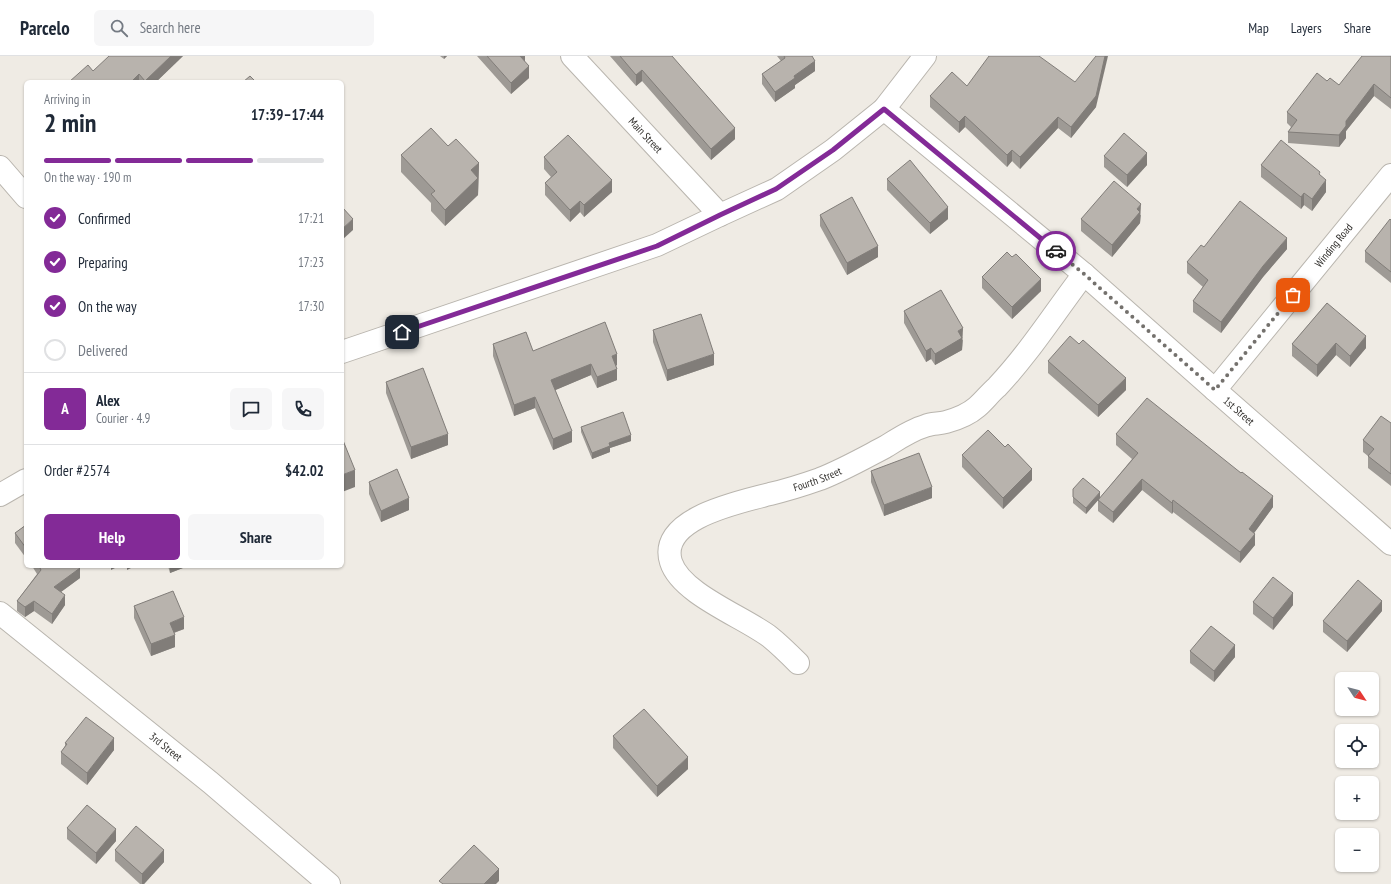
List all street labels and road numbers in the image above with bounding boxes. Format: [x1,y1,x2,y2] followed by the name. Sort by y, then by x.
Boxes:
[626,114,666,156] street label: Main Street
[1311,220,1356,270] street label: Winding Road
[1220,394,1257,428] street label: 1st Street
[792,464,844,494] street label: Fourth Street
[147,729,185,764] street label: 3rd Street

